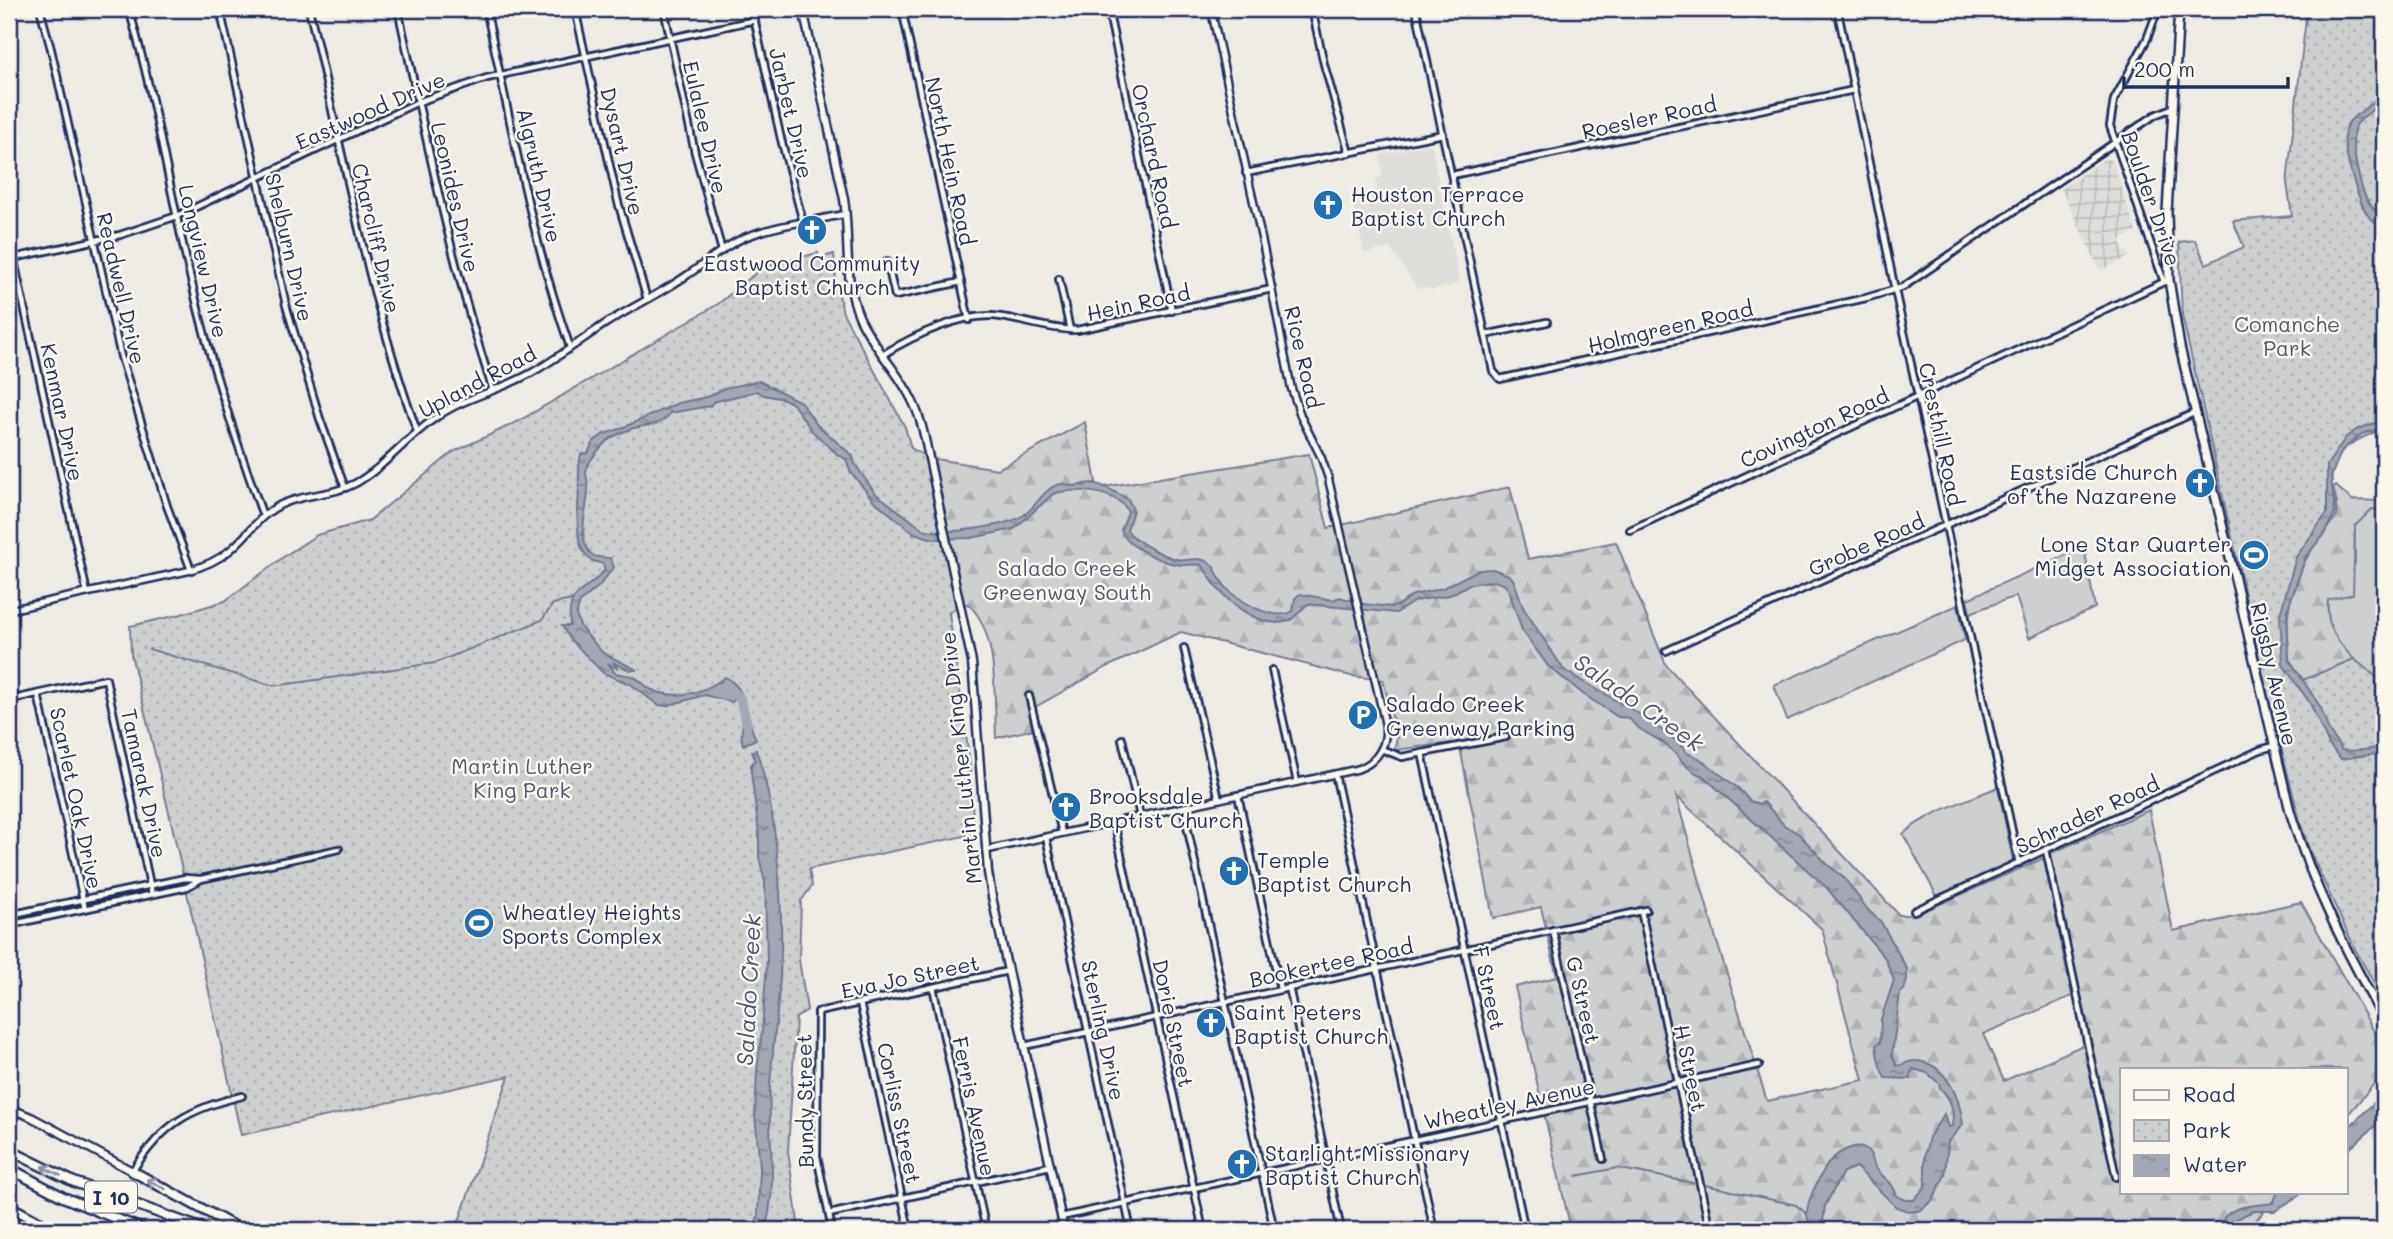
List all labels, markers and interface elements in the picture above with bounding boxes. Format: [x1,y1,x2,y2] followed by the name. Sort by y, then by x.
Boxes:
[764,45,820,181] street label: Jarbet Drive
[2124,46,2288,90] scale bar
[2134,55,2195,82] text: 200 m
[678,58,734,196] street label: Eulalee Drive
[291,65,449,155] street label: Eastwood Drive
[920,74,982,248] street label: North Hein Road
[1126,81,1184,231] street label: Orchard Road
[595,84,651,218] street label: Dysart Drive
[1579,90,1719,144] street label: Roesler Road
[511,105,569,245] street label: Algruth Drive
[426,119,486,275] street label: Leonides Drive
[2116,127,2188,269] street label: Boulder Drive
[347,160,407,316] street label: Charcliff Drive
[260,170,320,324] street label: Shelburn Drive
[1351,180,1524,231] place label: Houston Terrace Baptist Church
[173,182,235,340] street label: Longview Drive
[1311,188,1345,222] church icon: Houston Terrace Baptist Church
[91,209,153,367] street label: Readwell Drive
[795,213,829,247] church icon: Eastwood Community Baptist Church
[704,249,920,300] place label: Eastwood Community Baptist Church
[1084,278,1192,326] street label: Hein Road
[1585,294,1755,358] street label: Holmgreen Road
[1279,303,1329,411] street label: Rice Road
[2234,310,2340,361] park label: Comanche Park
[414,339,540,423] street label: Upland Road
[35,341,91,483] street label: Kenmar Drive
[1914,360,1970,508] street label: Cresthill Road
[1735,381,1893,473] street label: Covington Road
[2007,458,2177,509] place label: Eastside Church of the Nazarene
[2183,466,2217,500] church icon: Eastside Church of the Nazarene
[1804,506,1928,582] street label: Grobe Road
[2034,530,2231,581] place label: Lone Star Quarter Midget Association
[2237,538,2271,572] sports icon: Lone Star Quarter Midget Association
[983,554,1151,605] park label: Salado Creek Greenway South
[2245,600,2305,748] street label: Rigsby Avenue
[933,631,987,885] street label: Martin Luther King Drive
[1568,646,1710,758] water label: Salado Creek
[1386,690,1575,741] place label: Salado Creek Greenway Parking
[1346,698,1380,732] parking icon: Salado Creek Greenway Parking
[45,705,109,891] street label: Scarlet Oak Drive
[116,706,174,860] street label: Tamarak Drive
[451,752,593,803] park label: Martin Luther King Park
[2011,769,2163,859] street label: Schrader Road
[1089,782,1243,833] place label: Brooksdale Baptist Church
[1049,790,1083,824] church icon: Brooksdale Baptist Church
[1257,846,1411,897] place label: Temple Baptist Church
[1217,854,1251,888] church icon: Temple Baptist Church
[502,898,681,949] place label: Wheatley Heights Sports Complex
[462,906,496,940] sports icon: Wheatley Heights Sports Complex
[729,913,767,1066] water label: Salado Creek
[1247,931,1415,993] street label: Bookertee Road
[1468,943,1512,1033] street label: F Street
[838,948,982,1004] street label: Eva Jo Street
[1561,954,1607,1046] street label: G Street
[1147,956,1201,1090] street label: Dorie Street
[1076,958,1132,1102] street label: Sterling Drive
[1234,998,1388,1049] place label: Saint Peters Baptist Church
[1194,1006,1228,1040] church icon: Saint Peters Baptist Church
[1669,1022,1713,1114] street label: H Street
[789,1034,819,1168] street label: Bundy Street
[947,1034,1003,1178] street label: Ferris Avenue
[872,1040,928,1186] street label: Corliss Street
[2120,1068,2348,1194] legend
[1421,1072,1597,1134] street label: Wheatley Avenue
[2183,1080,2235,1107] text: Road
[2183,1116,2231,1143] text: Park
[1265,1139,1470,1190] place label: Starlight Missionary Baptist Church
[1225,1147,1259,1181] church icon: Starlight Missionary Baptist Church
[2183,1150,2247,1177] text: Water
[40,1164,61,1177] one-way arrow
[146,1177,167,1190] one-way arrow
[85,1182,137,1212] road number: I 10

